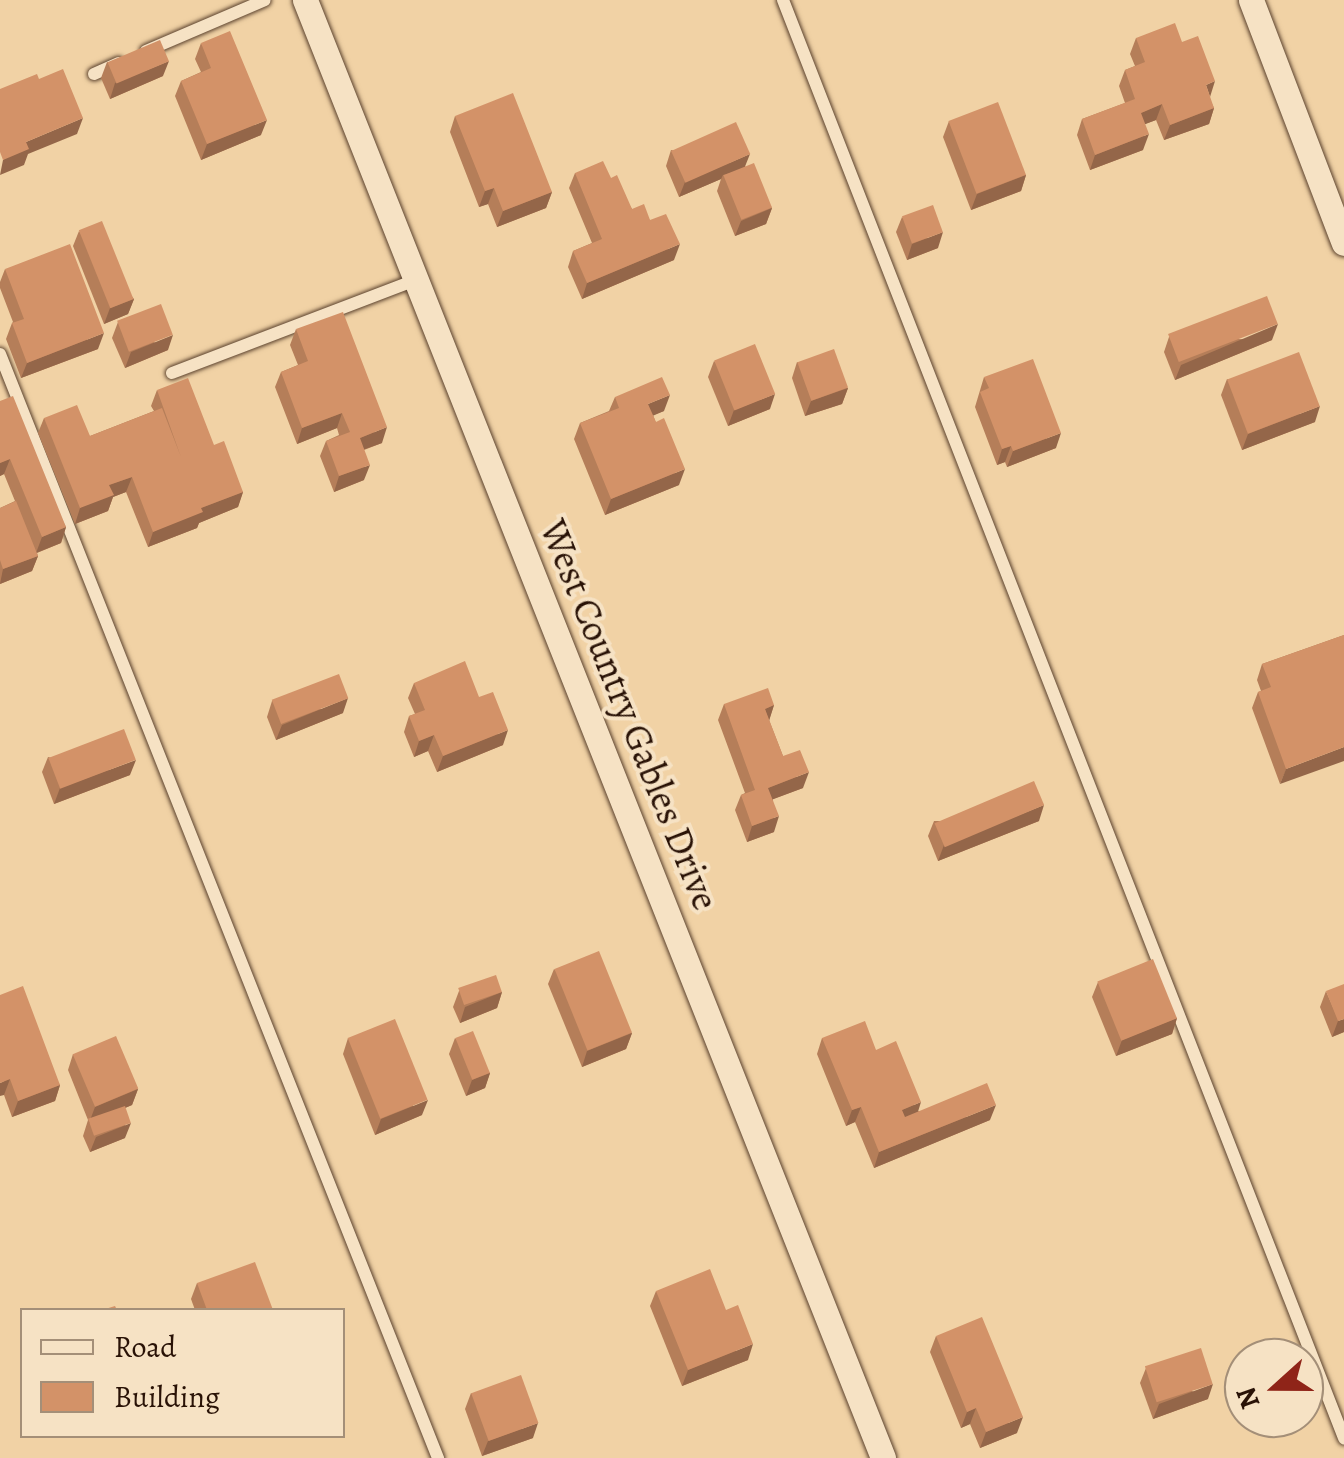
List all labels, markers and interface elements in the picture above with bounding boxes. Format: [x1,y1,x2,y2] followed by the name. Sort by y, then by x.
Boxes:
[530,513,728,917] street label: West Country Gables Drive
[20,1308,345,1438] legend
[114,1327,176,1367] text: Road
[1224,1338,1324,1438] north arrow
[114,1377,220,1417] text: Building
[1226,1382,1269,1414] text: N

